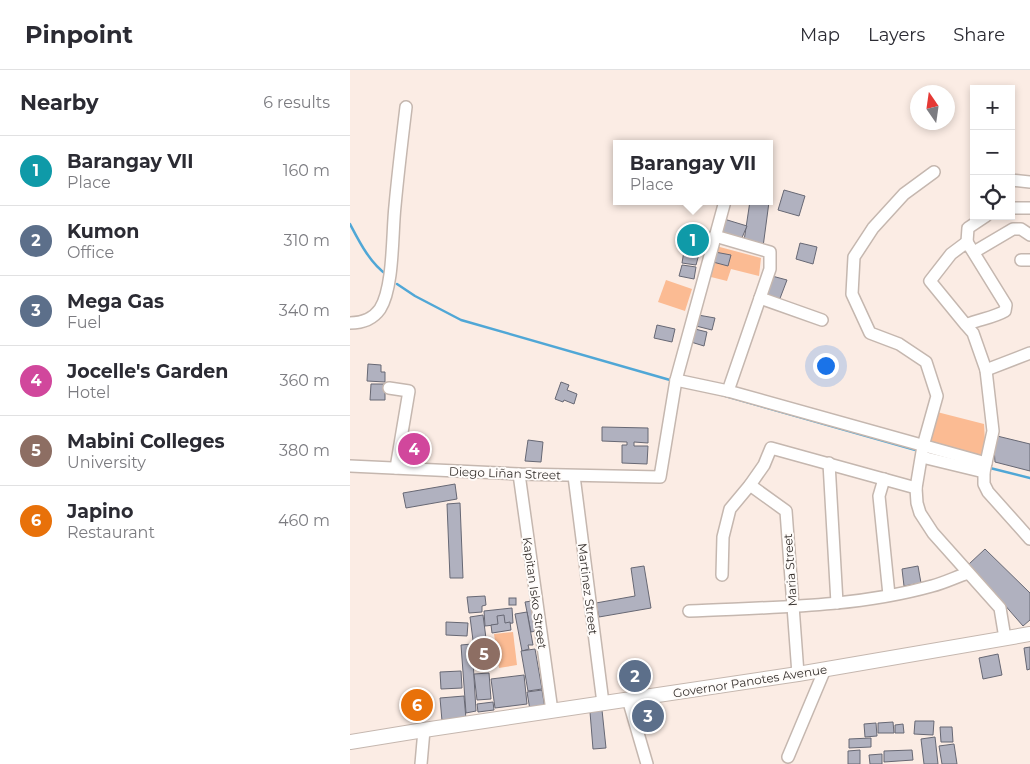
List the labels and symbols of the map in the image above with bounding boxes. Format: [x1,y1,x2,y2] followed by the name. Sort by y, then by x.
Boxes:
[910,85,955,130] north arrow
[677,221,709,259] pin: 1
[813,353,839,379] your location
[398,430,430,468] pin: 4
[449,464,561,482] street label: Diego Liñan Street
[780,533,800,607] street label: Maria Street
[520,536,550,650] street label: Kapitan Isko Street
[575,542,601,636] street label: Martinez Street
[468,635,500,673] pin: 5
[619,657,651,695] pin: 2
[672,661,828,701] street label: Governor Panotes Avenue
[401,686,433,724] pin: 6
[632,697,664,735] pin: 3

